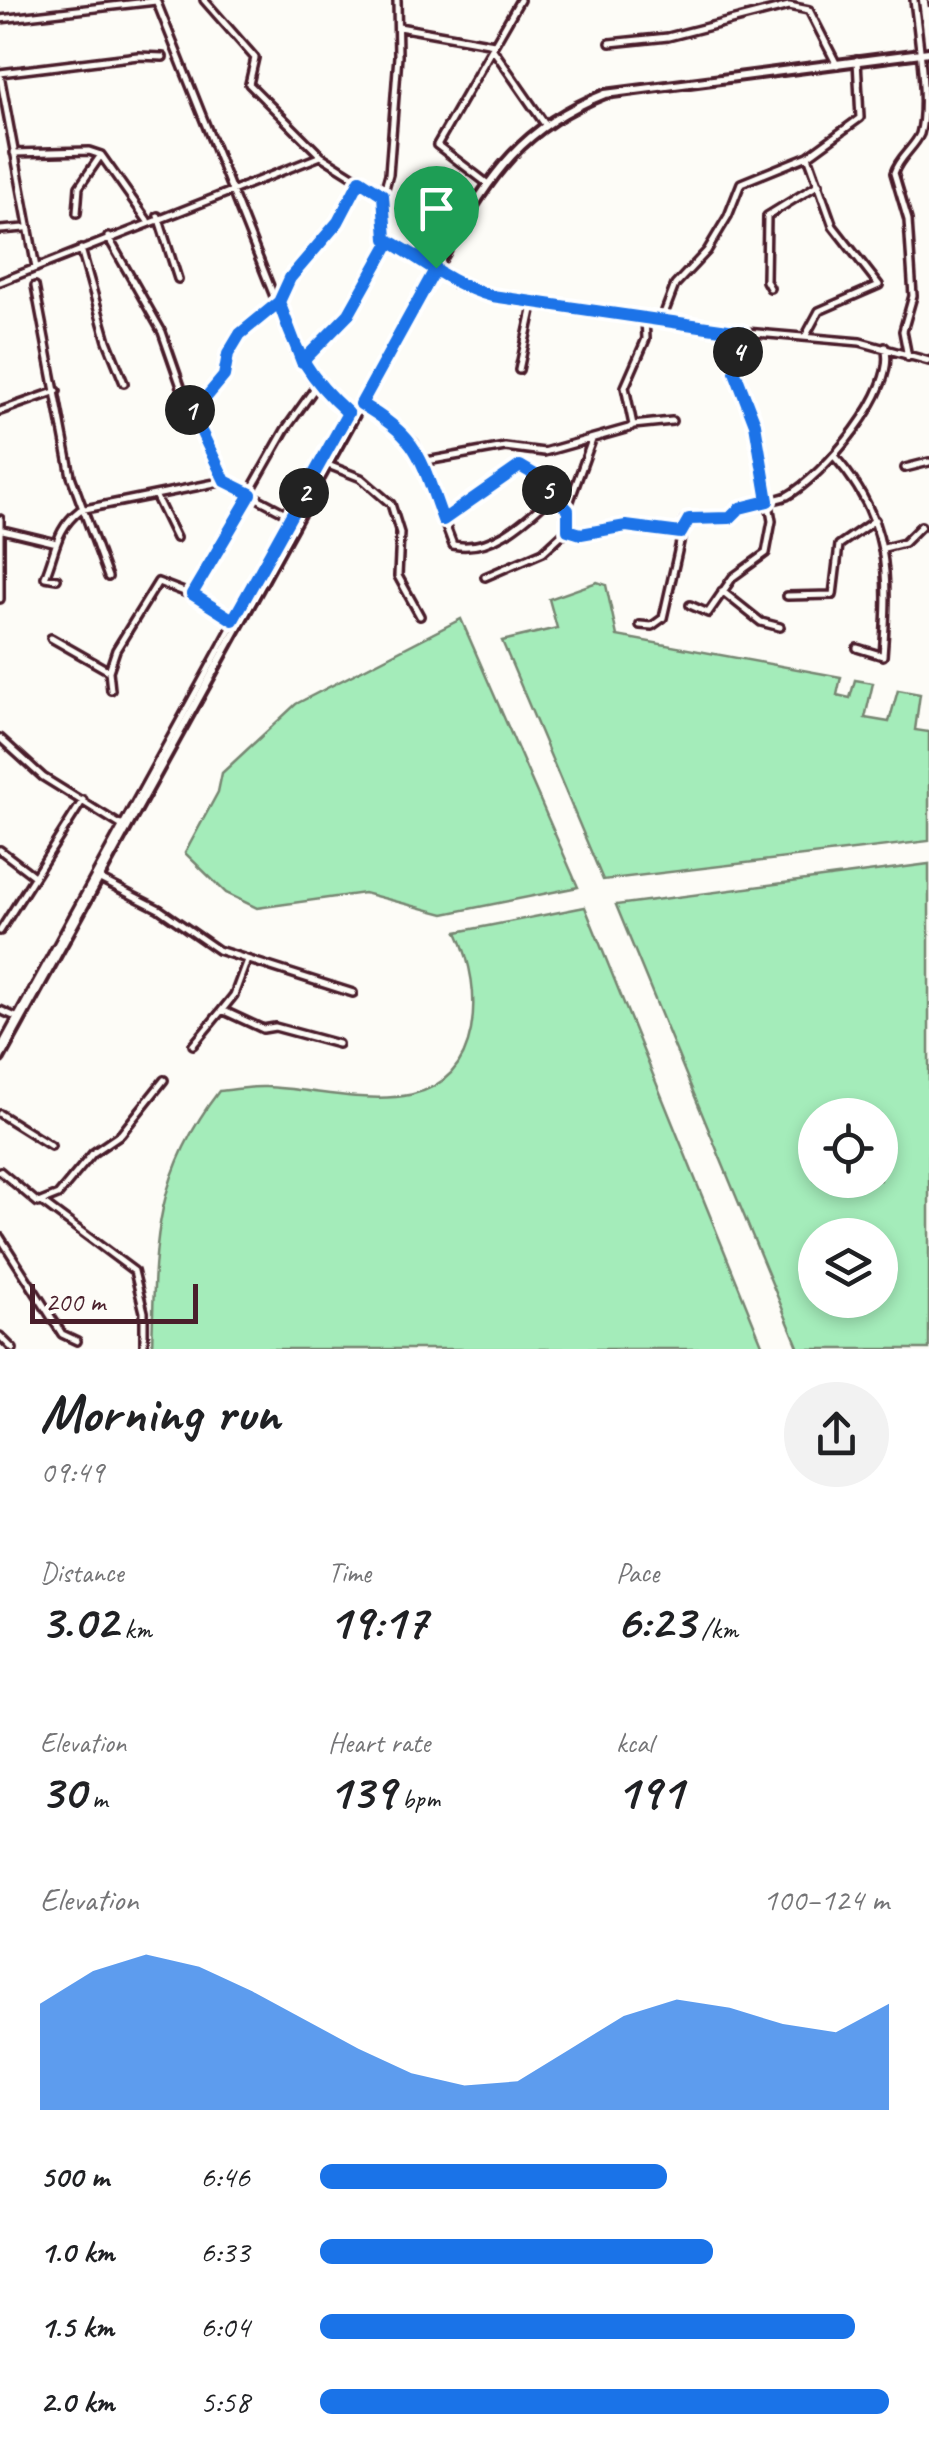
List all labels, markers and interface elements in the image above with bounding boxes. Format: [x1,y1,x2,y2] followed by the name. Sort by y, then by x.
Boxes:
[394,166,479,269] pin
[409,181,464,236] icon: arrive
[713,327,763,377] pin: 4
[732,334,744,369] text: 4
[165,385,215,435] pin: 1
[184,392,196,427] text: 1
[522,465,572,515] pin: 5
[279,468,329,518] pin: 2
[541,472,553,507] text: 5
[298,475,310,510] text: 2
[798,1098,898,1318] map controls
[798,1098,898,1198] button: locate
[798,1218,898,1318] button: layers
[30,1279,198,1324] scale bar
[45,1284,105,1319] text: 200 m
[40,1378,280,1448] text: Morning run
[784,1382,889,1487] button: share
[40,1451,104,1492] text: 09:49
[40,1555,124,1590] text: Distance
[328,1555,371,1590] text: Time
[616,1555,659,1590] text: Pace
[40,1590,117,1653] text: 3.02
[328,1590,427,1653] text: 19:17
[616,1590,694,1653] text: 6:23
[117,1611,152,1646] text: km
[694,1611,738,1646] text: /km
[40,1725,126,1760] text: Elevation
[328,1725,430,1760] text: Heart rate
[616,1725,653,1760] text: kcal
[40,1760,85,1823] text: 30
[328,1760,395,1823] text: 139
[616,1760,683,1823] text: 191
[85,1781,107,1816] text: m
[395,1781,440,1816] text: bpm
[40,1879,138,1920] text: Elevation
[763,1879,889,1920] text: 100–124 m
[40,2156,109,2197] text: 500 m
[200,2156,250,2197] text: 6:46
[40,2231,114,2272] text: 1.0 km
[200,2231,250,2272] text: 6:33
[40,2306,114,2347] text: 1.5 km
[200,2306,250,2347] text: 6:04
[40,2381,114,2422] text: 2.0 km
[200,2381,250,2422] text: 5:58

